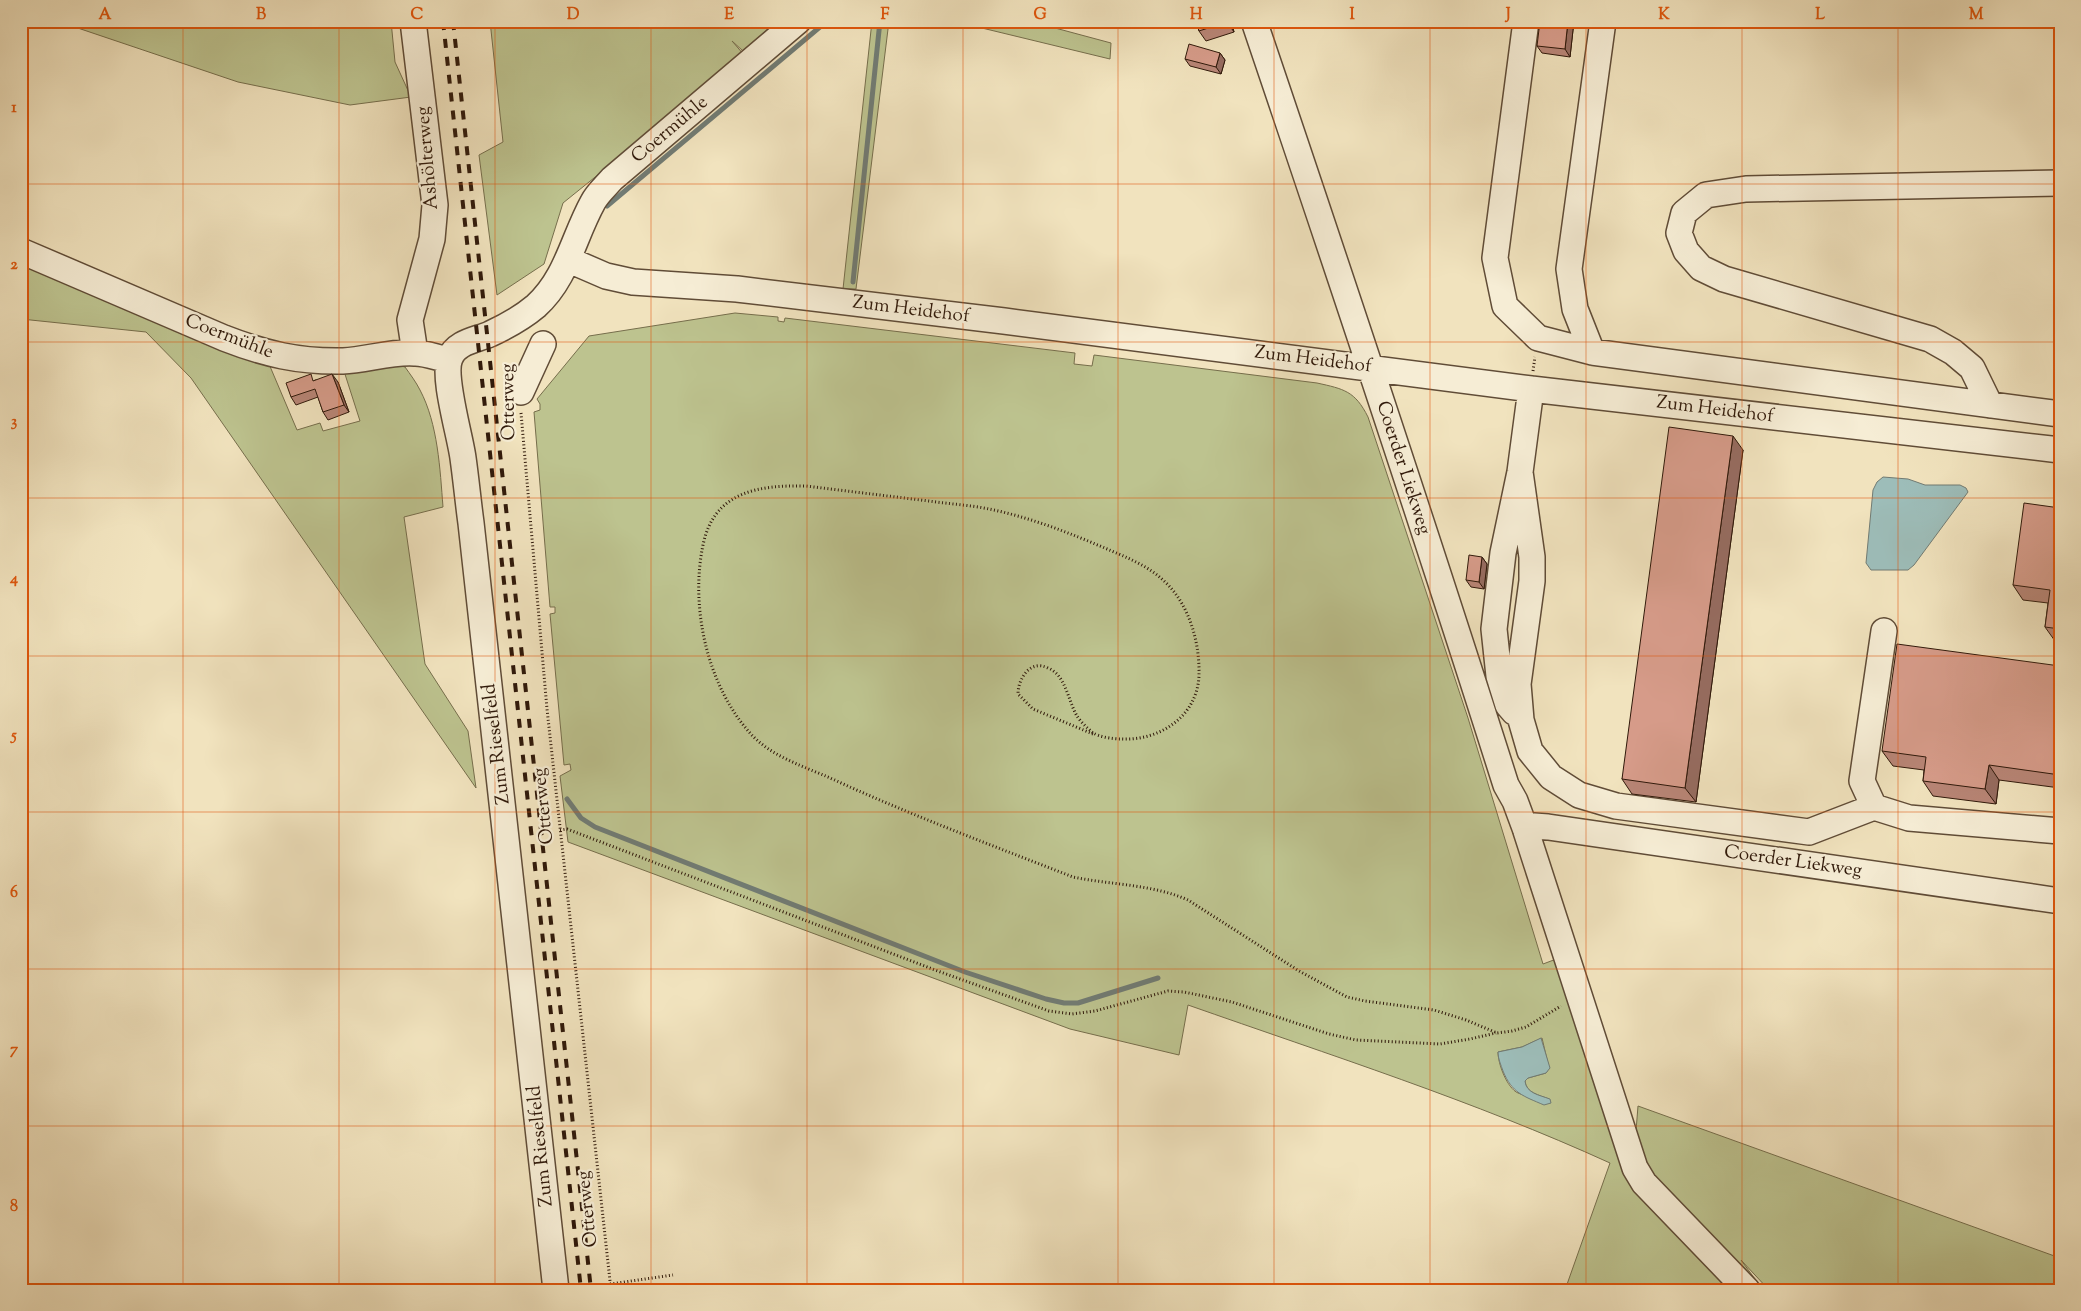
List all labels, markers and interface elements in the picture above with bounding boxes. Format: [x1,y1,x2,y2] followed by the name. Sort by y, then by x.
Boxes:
[99,4,112,27] text: A
[256,4,266,27] text: B
[411,4,424,27] text: C
[567,4,580,27] text: D
[724,4,734,27] text: E
[881,4,890,27] text: F
[1033,4,1047,27] text: G
[1190,4,1203,27] text: H
[1349,4,1355,27] text: I
[1504,4,1511,27] text: J
[1658,4,1670,27] text: K
[1815,4,1825,27] text: L
[1969,4,1984,27] text: M
[626,90,714,170] street label: Coermühle
[11,97,17,120] text: 1
[410,105,446,211] street label: Ashölterweg
[10,254,18,277] text: 2
[851,289,973,331] street label: Zum Heidehof
[181,308,277,366] street label: Coermühle
[1253,339,1375,381] street label: Zum Heidehof
[495,363,523,441] street label: Otterweg
[1655,389,1777,431] street label: Zum Heidehof
[1369,398,1437,538] street label: Coerder Liekweg
[11,411,18,434] text: 3
[9,568,18,591] text: 4
[476,682,518,806] street label: Zum Rieselfeld
[9,725,17,748] text: 5
[527,766,561,846] street label: Otterweg
[1722,839,1864,885] street label: Coerder Liekweg
[10,882,18,905] text: 6
[10,1039,19,1062] text: 7
[521,1084,561,1208] street label: Zum Rieselfeld
[571,1169,605,1249] street label: Otterweg
[10,1196,18,1219] text: 8

